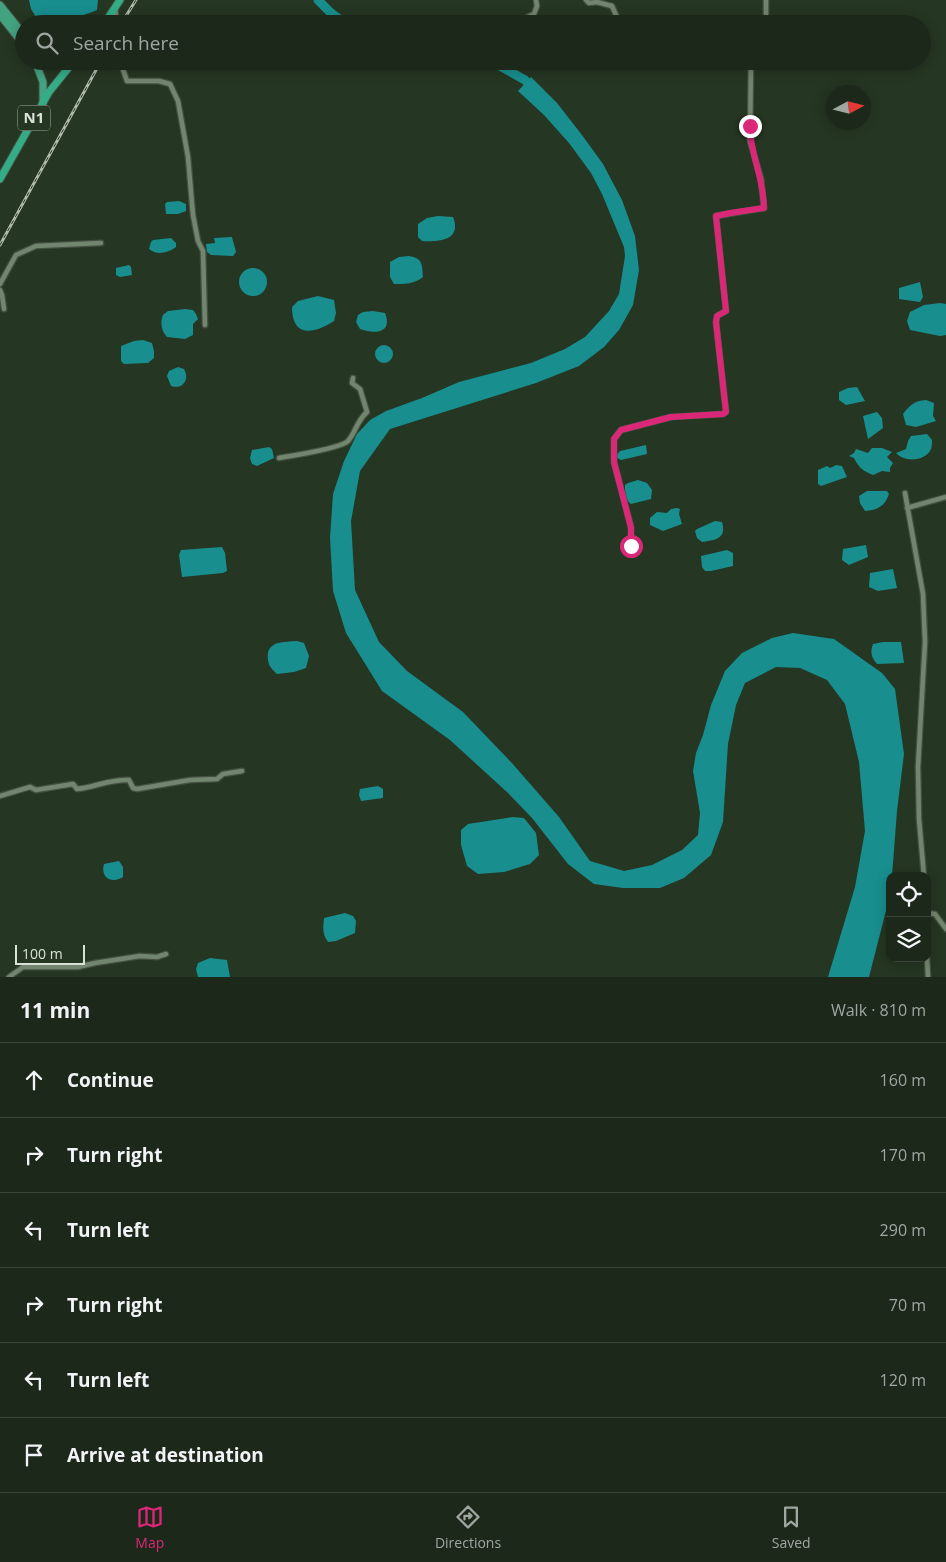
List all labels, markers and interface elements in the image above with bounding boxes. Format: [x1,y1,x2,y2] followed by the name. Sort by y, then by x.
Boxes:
[15,15,931,70] search box
[33,29,61,57] icon: search
[73,30,179,56] text: Search here
[826,85,871,130] north arrow
[18,106,50,130] road number: N1
[739,115,762,138] route end
[620,535,643,558] route start
[886,872,931,962] map controls
[886,872,931,917] button: locate
[886,917,931,962] button: layers
[15,942,85,965] scale bar
[22,944,63,963] text: 100 m
[20,996,90,1024] text: 11 min
[831,999,926,1021] text: Walk · 810 m
[20,1066,48,1094] icon: ahead
[67,1067,154,1093] text: Continue
[880,1069,926,1091] text: 160 m
[20,1141,48,1169] icon: right
[67,1142,162,1168] text: Turn right
[880,1144,926,1166] text: 170 m
[20,1216,48,1244] icon: left
[67,1217,149,1243] text: Turn left
[880,1219,926,1241] text: 290 m
[20,1291,48,1319] icon: right
[67,1292,162,1318] text: Turn right
[889,1294,926,1316] text: 70 m
[20,1366,48,1394] icon: left
[67,1367,149,1393] text: Turn left
[880,1369,926,1391] text: 120 m
[20,1441,48,1469] icon: arrive
[67,1442,264,1468] text: Arrive at destination
[135,1503,164,1552] tab: Map
[435,1503,501,1552] tab: Directions
[772,1503,811,1552] tab: Saved

